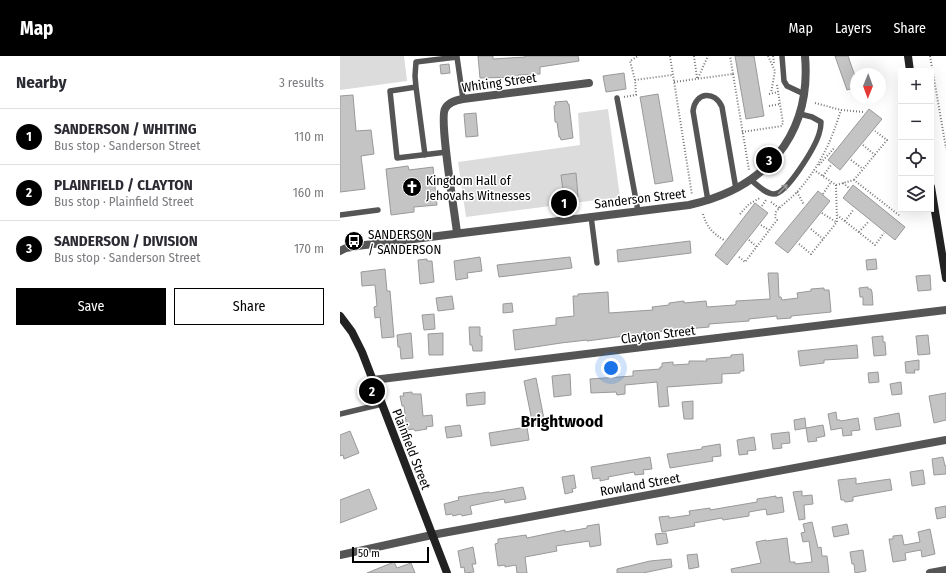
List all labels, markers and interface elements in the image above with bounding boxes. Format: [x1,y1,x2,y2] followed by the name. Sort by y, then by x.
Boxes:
[20,17,53,40] text: Map
[789,20,813,37] text: Map
[835,20,871,37] text: Layers
[893,20,926,37] text: Share
[850,68,886,104] north arrow
[898,68,934,212] map controls
[898,68,934,104] button: +
[461,70,538,95] street label: Whiting Street
[16,72,67,93] text: Nearby
[279,75,324,90] text: 3 results
[898,104,934,140] button: −
[54,120,197,138] text: SANDERSON / WHITING
[26,129,32,144] text: 1
[294,129,324,144] text: 110 m
[54,138,200,153] text: Bus stop · Sanderson Street
[898,140,934,176] button: locate
[756,145,782,175] pin: 3
[426,173,531,203] place label: Kingdom Hall of Jehovahs Witnesses
[54,176,193,194] text: PLAINFIELD / CLAYTON
[401,176,423,198] church icon: Kingdom Hall of Jehovahs Witnesses
[898,176,934,212] button: layers
[778,184,788,193] one-way arrow
[26,185,32,200] text: 2
[293,185,324,200] text: 160 m
[594,185,687,212] street label: Sanderson Street
[551,188,577,218] pin: 1
[54,194,194,209] text: Bus stop · Plainfield Street
[368,227,441,257] place label: SANDERSON / SANDERSON
[343,230,365,252] bus stop icon: SANDERSON / SANDERSON
[54,232,198,250] text: SANDERSON / DIVISION
[26,241,32,256] text: 3
[294,241,324,256] text: 170 m
[54,250,200,265] text: Bus stop · Sanderson Street
[16,288,166,325] button: Save
[174,288,324,325] button: Share
[620,322,697,346] street label: Clayton Street
[601,358,621,378] your location
[359,376,385,406] pin: 2
[389,407,434,492] street label: Plainfield Street
[521,411,603,432] district label: Brightwood
[599,470,682,499] street label: Rowland Street
[352,545,429,564] scale bar
[358,547,380,560] text: 50 m

